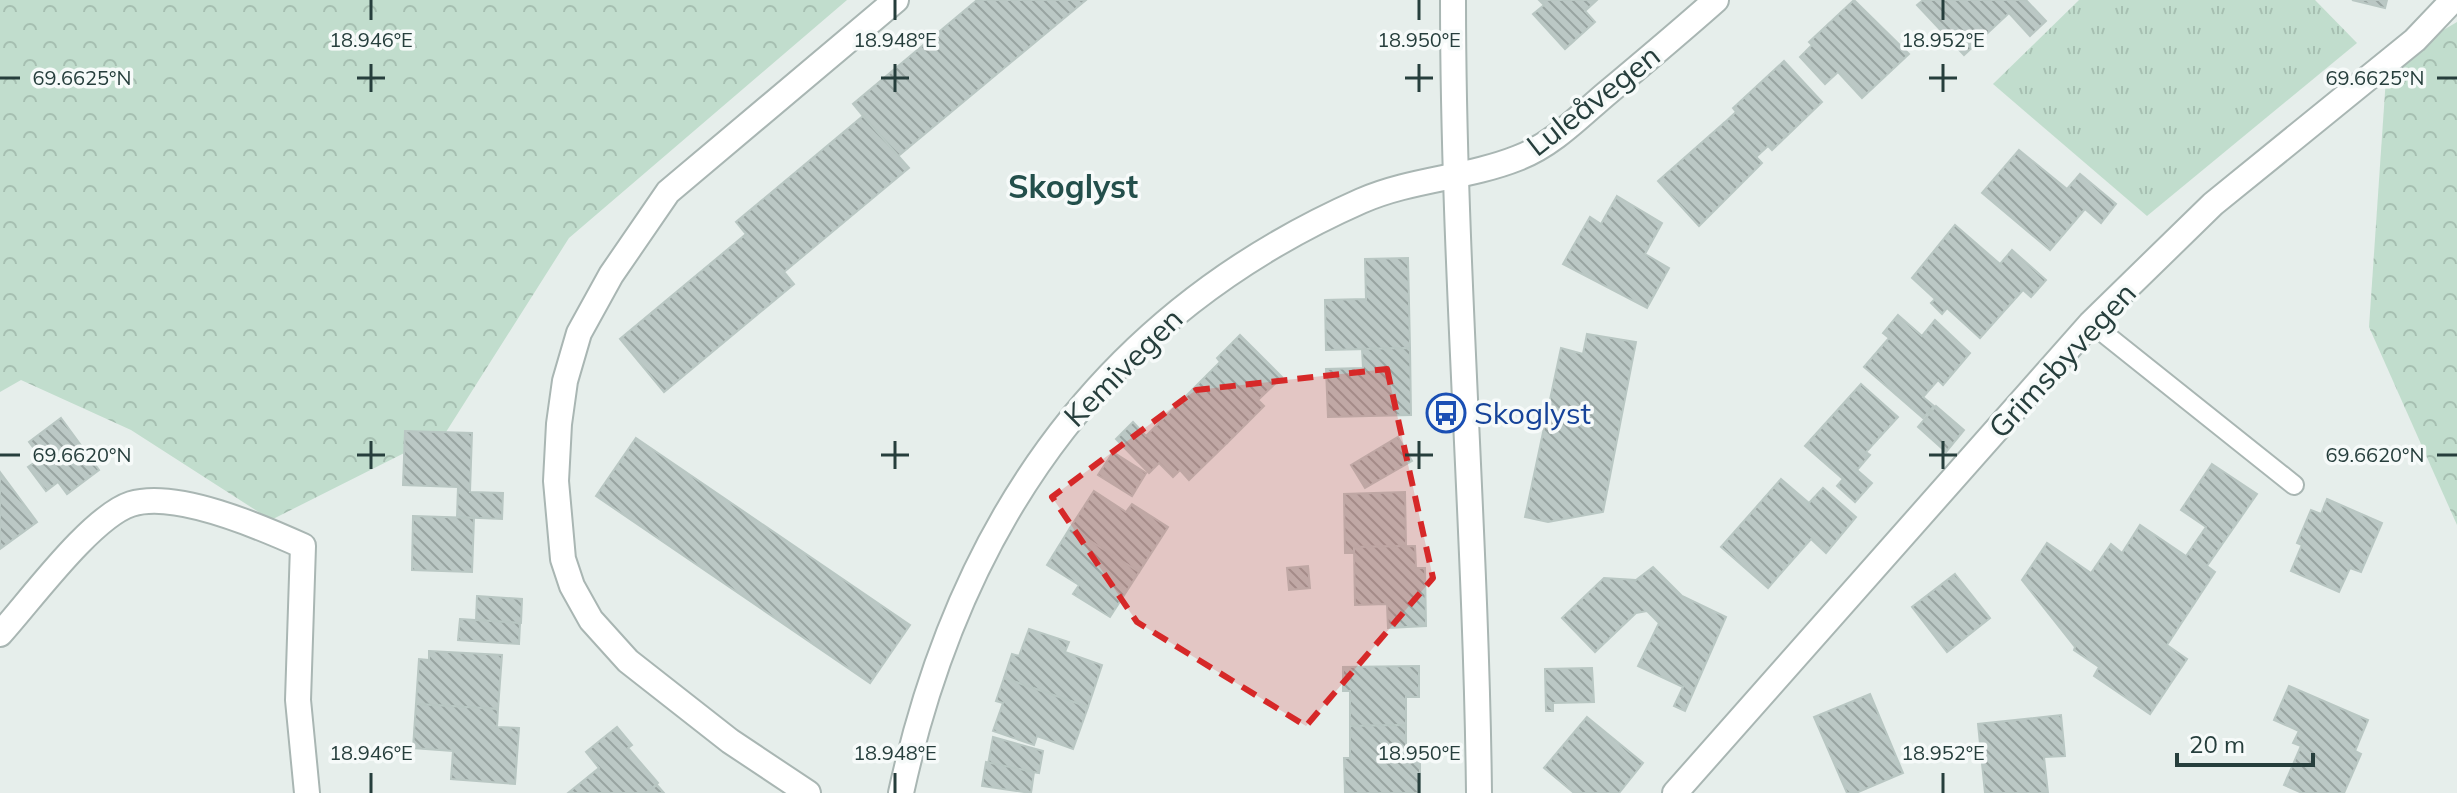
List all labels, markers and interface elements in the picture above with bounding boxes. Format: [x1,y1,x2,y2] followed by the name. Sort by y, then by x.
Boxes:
[329,27,413,52] text: 18.946°E
[853,27,937,52] text: 18.948°E
[1377,27,1461,52] text: 18.950°E
[1901,27,1985,52] text: 18.952°E
[1519,36,1667,164] street label: Luleåvegen
[33,65,131,90] text: 69.6625°N
[2326,65,2424,90] text: 69.6625°N
[1008,166,1138,206] district label: Skoglyst
[1980,274,2144,446] street label: Grimsbyvegen
[1056,300,1190,434] street label: Kemivegen
[1425,392,1467,434] bus stop icon: Skoglyst
[1474,394,1591,432] place label: Skoglyst
[33,442,131,467] text: 69.6620°N
[2326,442,2424,467] text: 69.6620°N
[2177,717,2313,767] scale bar
[2189,729,2245,759] text: 20 m
[329,740,413,765] text: 18.946°E
[853,740,937,765] text: 18.948°E
[1377,740,1461,765] text: 18.950°E
[1901,740,1985,765] text: 18.952°E

